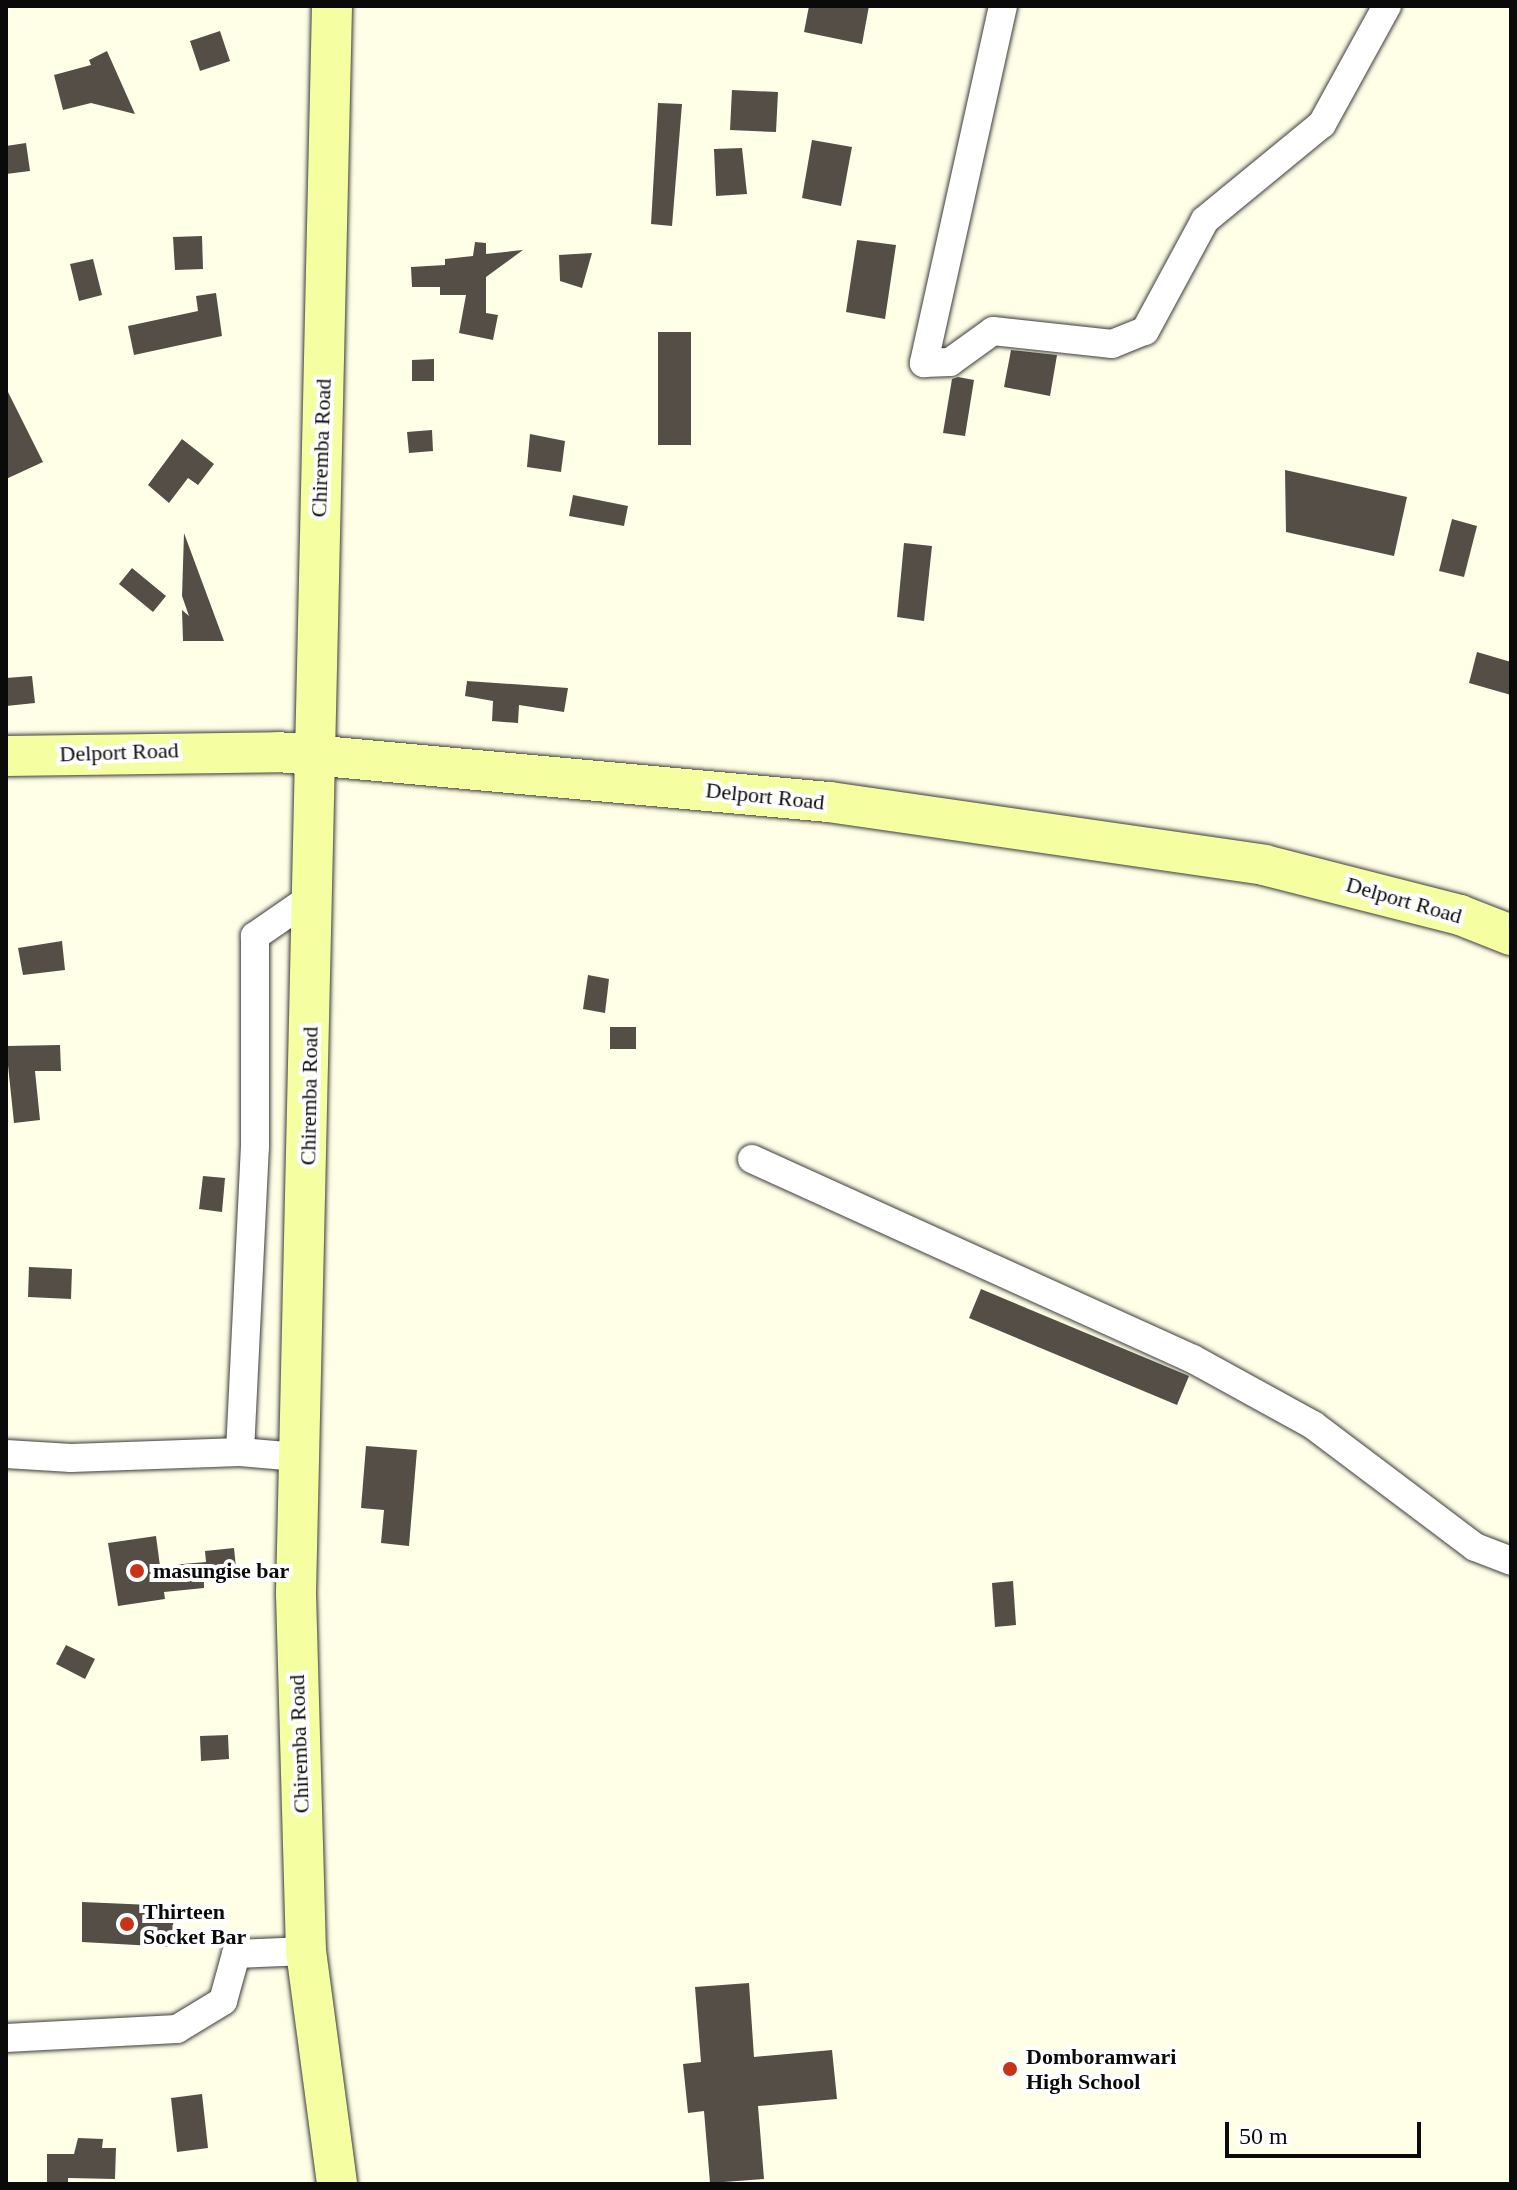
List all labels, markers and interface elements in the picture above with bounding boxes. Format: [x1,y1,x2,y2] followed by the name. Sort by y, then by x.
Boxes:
[305,378,337,518] street label: Chiremba Road
[59,737,179,767] street label: Delport Road
[704,777,826,815] street label: Delport Road
[1343,871,1465,929] street label: Delport Road
[295,1026,323,1166] street label: Chiremba Road
[153,1558,289,1584] place label: masungise bar
[128,1562,146,1580] marker: masungise bar
[283,1674,315,1814] street label: Chiremba Road
[143,1898,246,1950] place label: Thirteen Socket Bar
[118,1915,136,1933] marker: Thirteen Socket Bar
[1026,2043,1176,2094] place label: Domboramwari High School
[1001,2060,1019,2078] marker: Domboramwari High School
[1229,2106,1425,2156] scale bar
[1239,2123,1288,2149] text: 50 m

